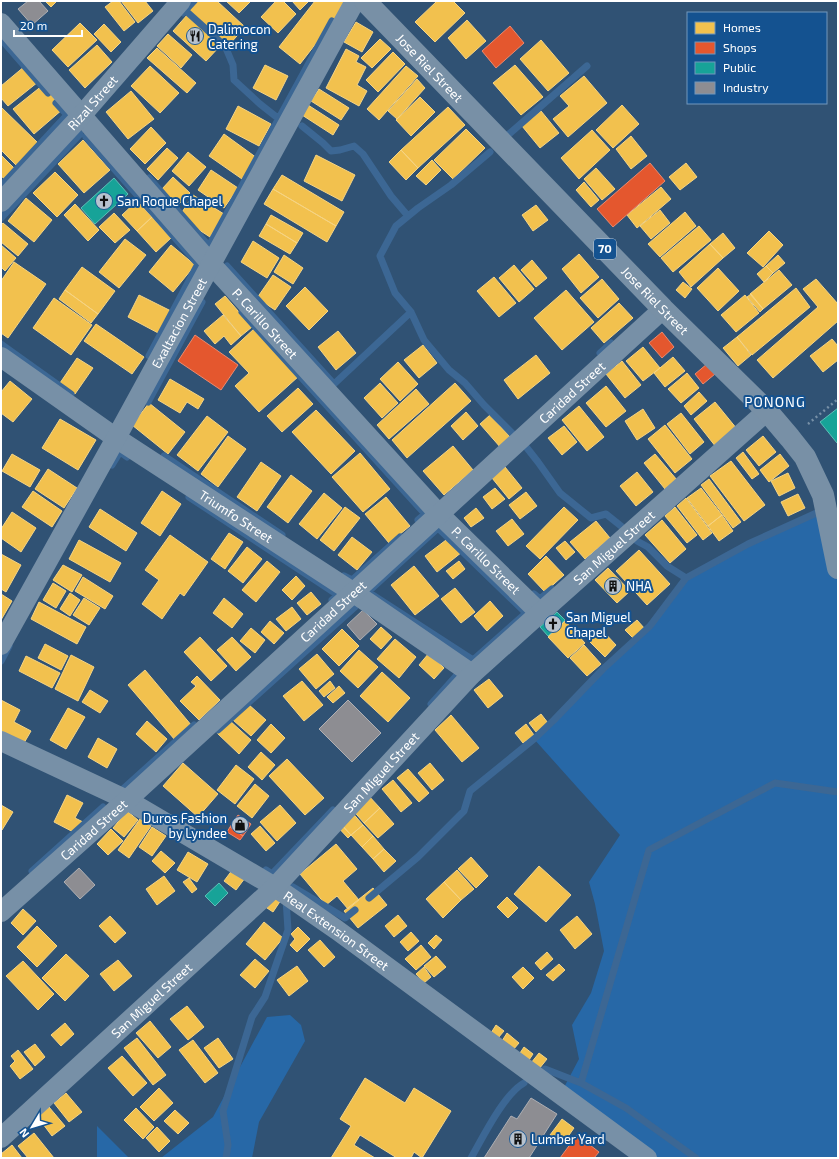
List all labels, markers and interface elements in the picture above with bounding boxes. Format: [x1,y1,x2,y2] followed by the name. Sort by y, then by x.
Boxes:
[14,12,82,38] scale bar
[687,12,827,104] legend
[20,18,47,32] text: 20 m
[723,20,761,34] text: Homes
[208,21,271,52] place label: Dalimocon Catering
[185,26,205,46] restaurant icon: Dalimocon Catering
[393,30,466,105] street label: Jose Riel Street
[723,40,757,54] text: Shops
[723,60,756,74] text: Public
[64,72,121,133] street label: Rizal Street
[723,80,769,94] text: Industry
[94,191,114,211] church icon: San Roque Chapel
[117,193,223,209] place label: San Roque Chapel
[594,239,616,259] road number: 70
[618,263,692,338] street label: Jose Riel Street
[148,275,210,371] street label: Exaltacion Street
[229,285,301,362] street label: P. Carillo Street
[536,358,608,427] street label: Caridad Street
[744,393,806,410] district label: PONONG
[196,486,276,546] street label: Triumfo Street
[570,507,658,588] street label: San Miguel Street
[448,523,524,597] street label: P. Carillo Street
[603,576,623,596] building icon: NHA
[297,577,369,646] street label: Caridad Street
[626,578,652,594] place label: NHA
[566,609,631,640] place label: San Miguel Chapel
[543,614,563,634] church icon: San Miguel Chapel
[340,729,422,816] street label: San Miguel Street
[57,796,130,864] street label: Caridad Street
[143,810,227,841] place label: Duros Fashion by Lyndee
[230,815,250,835] shop icon: Duros Fashion by Lyndee
[280,887,392,974] street label: Real Extension Street
[108,959,195,1041] street label: San Miguel Street
[12,1107,52,1147] north arrow
[16,1126,31,1141] text: N
[508,1129,528,1149] building icon: Lumber Yard
[531,1131,605,1147] place label: Lumber Yard

